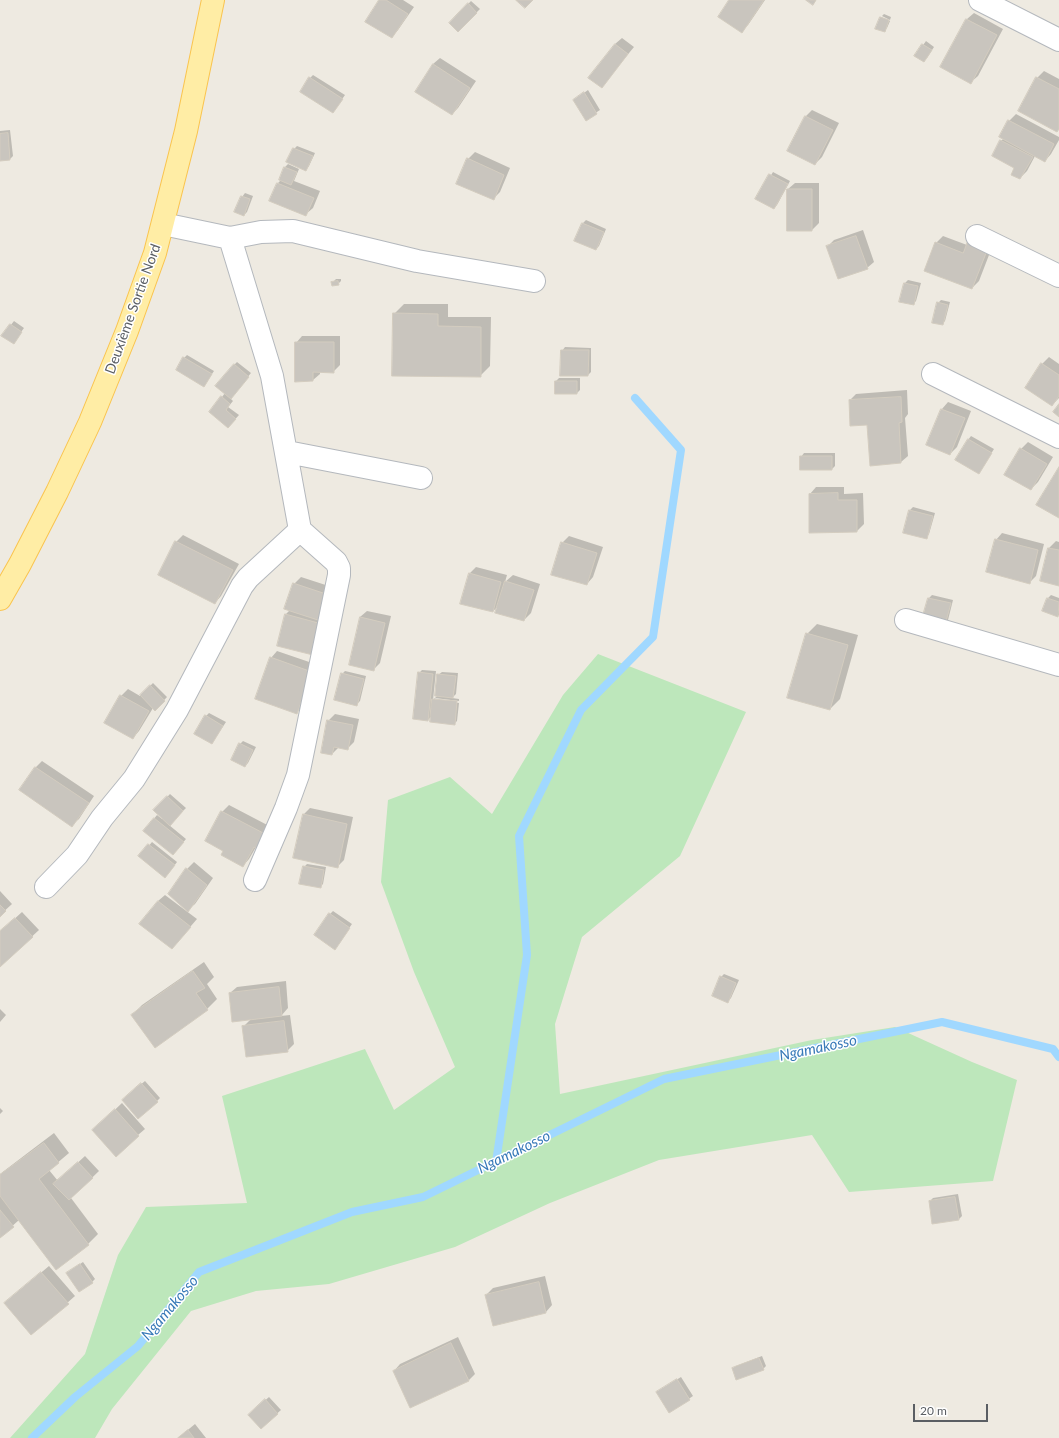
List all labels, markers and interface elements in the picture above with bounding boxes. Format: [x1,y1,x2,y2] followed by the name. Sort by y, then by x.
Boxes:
[102,242,164,376] street label: Deuxième Sortie Nord
[778,1031,858,1065] water label: Ngamakosso
[475,1127,553,1177] water label: Ngamakosso
[138,1272,202,1344] water label: Ngamakosso
[915,1396,990,1422] scale bar
[920,1403,947,1418] text: 20 m

